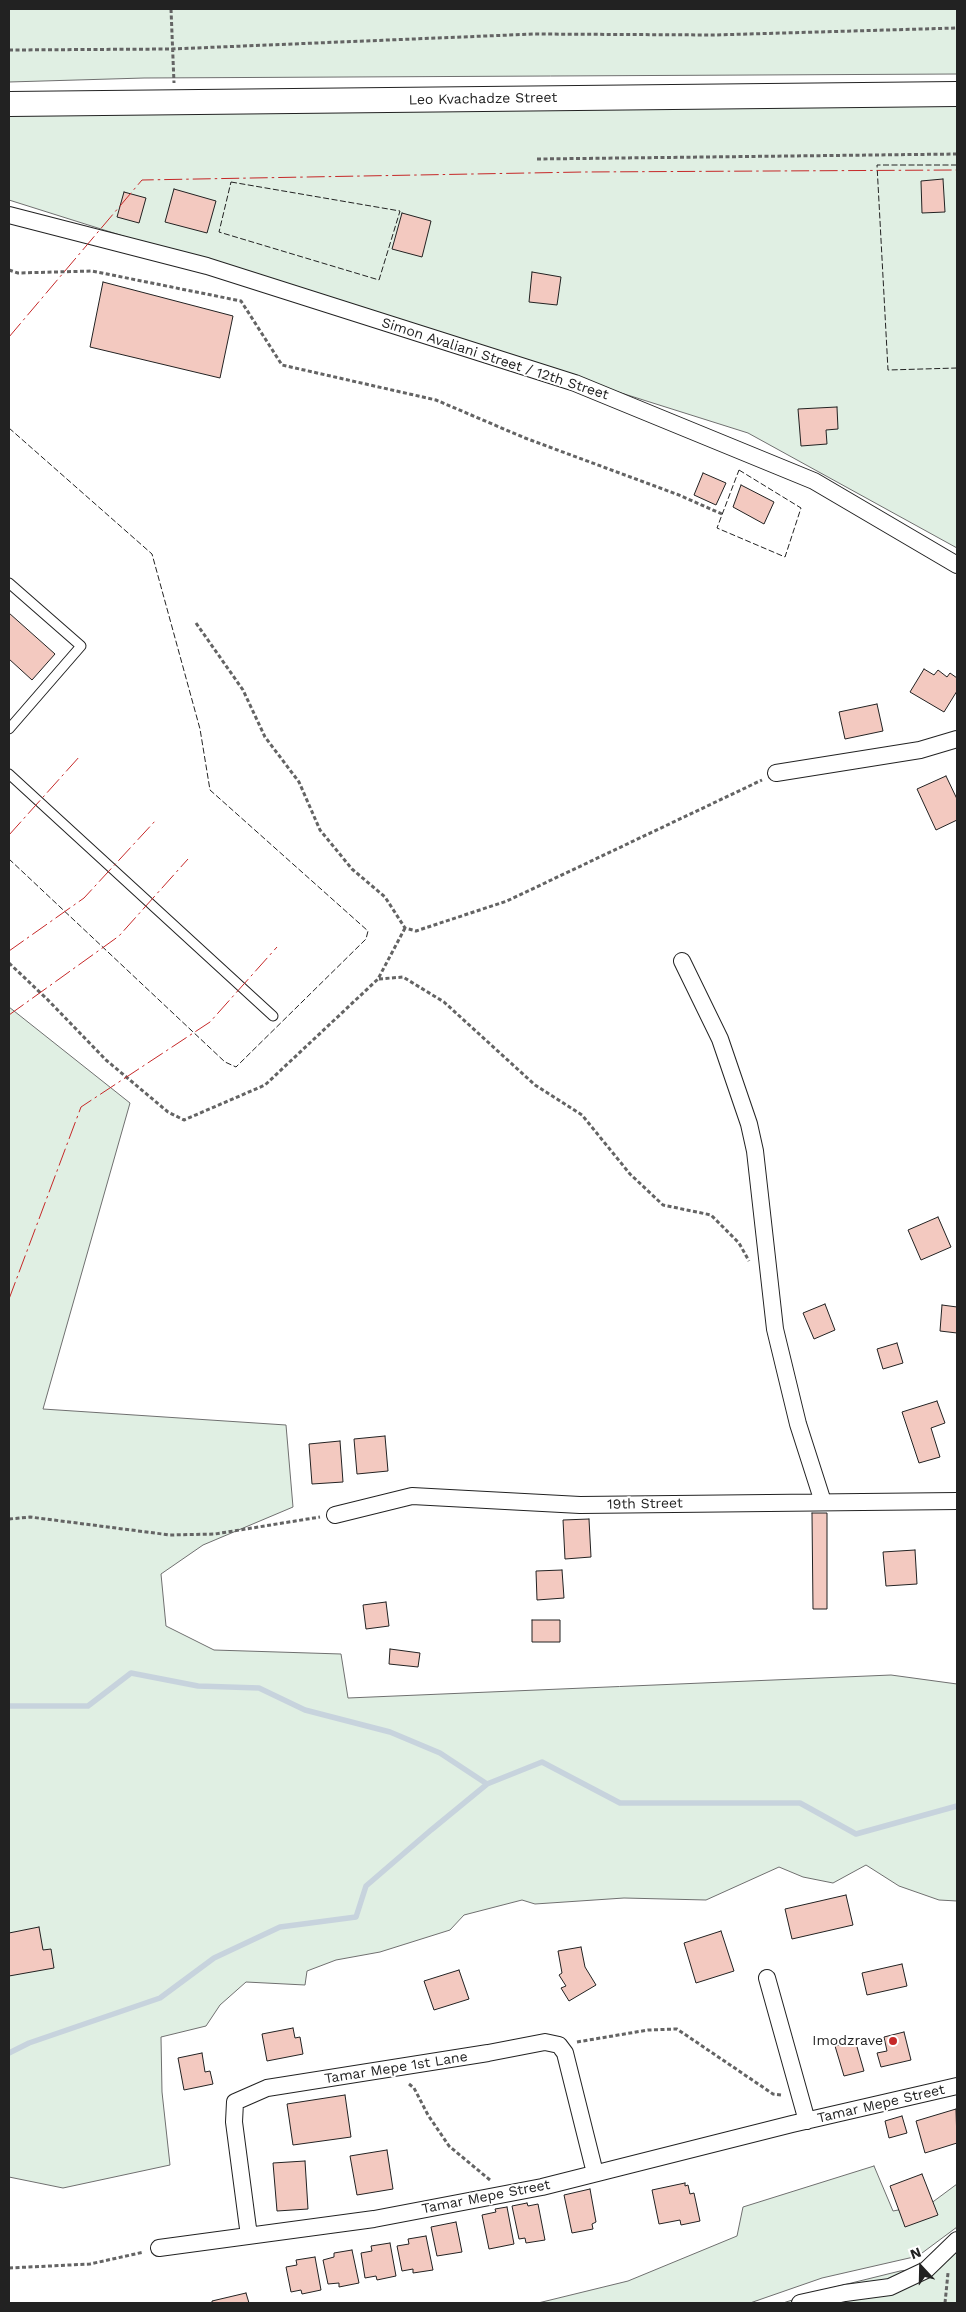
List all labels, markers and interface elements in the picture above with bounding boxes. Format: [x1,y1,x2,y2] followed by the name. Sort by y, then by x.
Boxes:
[409,89,557,109] street label: Leo Kvachadze Street
[379,314,611,404] street label: Simon Avaliani Street / 12th Street
[607,1495,683,1513] street label: 19th Street
[812,2033,883,2049] place label: Imodzrave
[887,2035,899,2047] marker: Imodzrave
[323,2048,469,2088] street label: Tamar Mepe 1st Lane
[816,2081,946,2127] street label: Tamar Mepe Street
[420,2176,552,2218] street label: Tamar Mepe Street
[896,2242,946,2292] north arrow
[908,2244,923,2262] text: N

